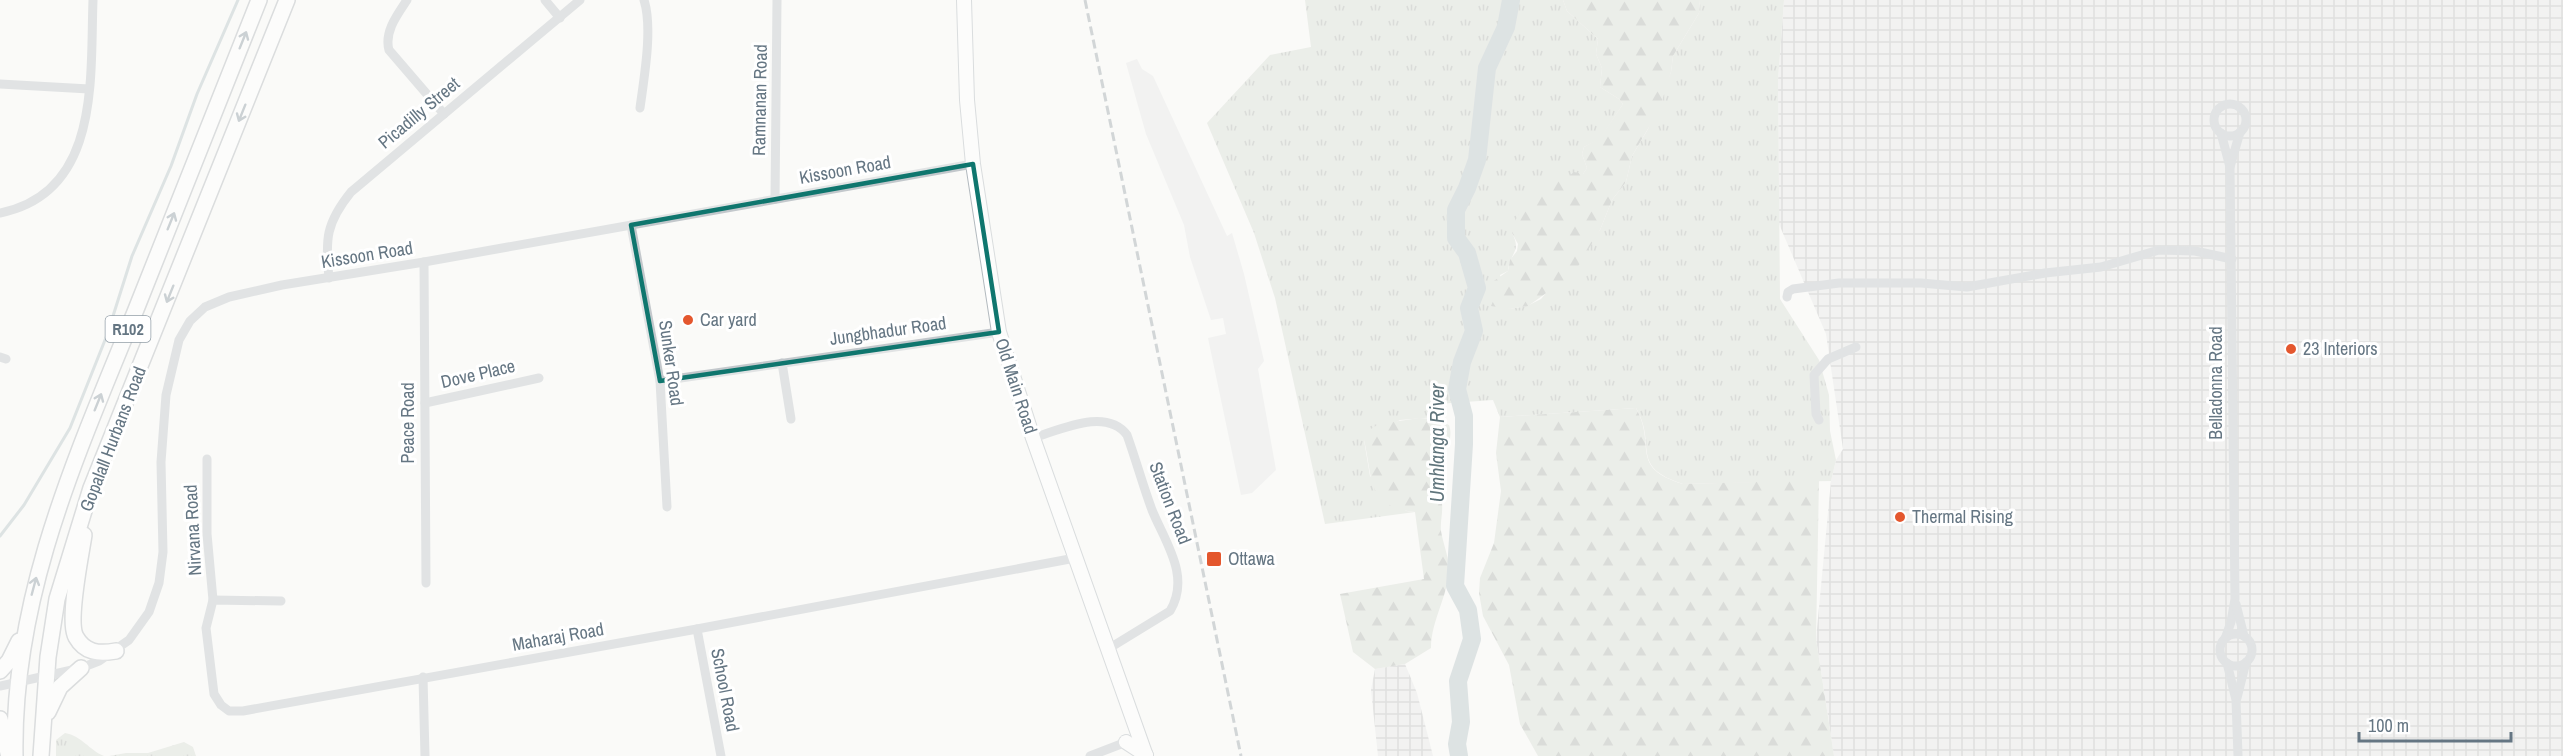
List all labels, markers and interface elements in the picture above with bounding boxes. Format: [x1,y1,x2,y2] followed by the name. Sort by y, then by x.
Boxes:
[238,32,249,50] one-way arrow
[746,44,773,156] street label: Ramnanan Road
[373,71,465,154] street label: Picadilly Street
[236,103,247,121] one-way arrow
[797,149,893,190] street label: Kissoon Road
[166,213,177,231] one-way arrow
[319,235,415,274] street label: Kissoon Road
[164,284,175,303] one-way arrow
[700,307,757,332] place label: Car yard
[828,310,948,351] street label: Jungbhadur Road
[681,313,695,327] marker: Car yard
[106,316,150,342] road number: R102
[653,319,690,407] street label: Sunker Road
[2203,326,2228,440] street label: Belladonna Road
[989,335,1044,437] street label: Old Main Road
[2303,336,2378,361] place label: 23 Interiors
[2284,342,2298,356] marker: 23 Interiors
[438,353,517,394] street label: Dove Place
[73,363,152,515] street label: Gopalall Hurbans Road
[395,382,420,464] street label: Peace Road
[1423,383,1450,502] water label: Umhlanga River
[93,394,104,412] one-way arrow
[1143,458,1198,548] street label: Station Road
[178,484,207,576] street label: Nirvana Road
[1912,504,2014,529] place label: Thermal Rising
[1893,510,1907,524] marker: Thermal Rising
[1228,546,1275,571] place label: Ottawa
[1205,550,1223,568] marker: Ottawa
[29,577,41,596] one-way arrow
[510,616,606,657] street label: Maharaj Road
[705,646,746,734] street label: School Road
[2359,705,2510,743] scale bar
[2368,713,2409,738] text: 100 m

